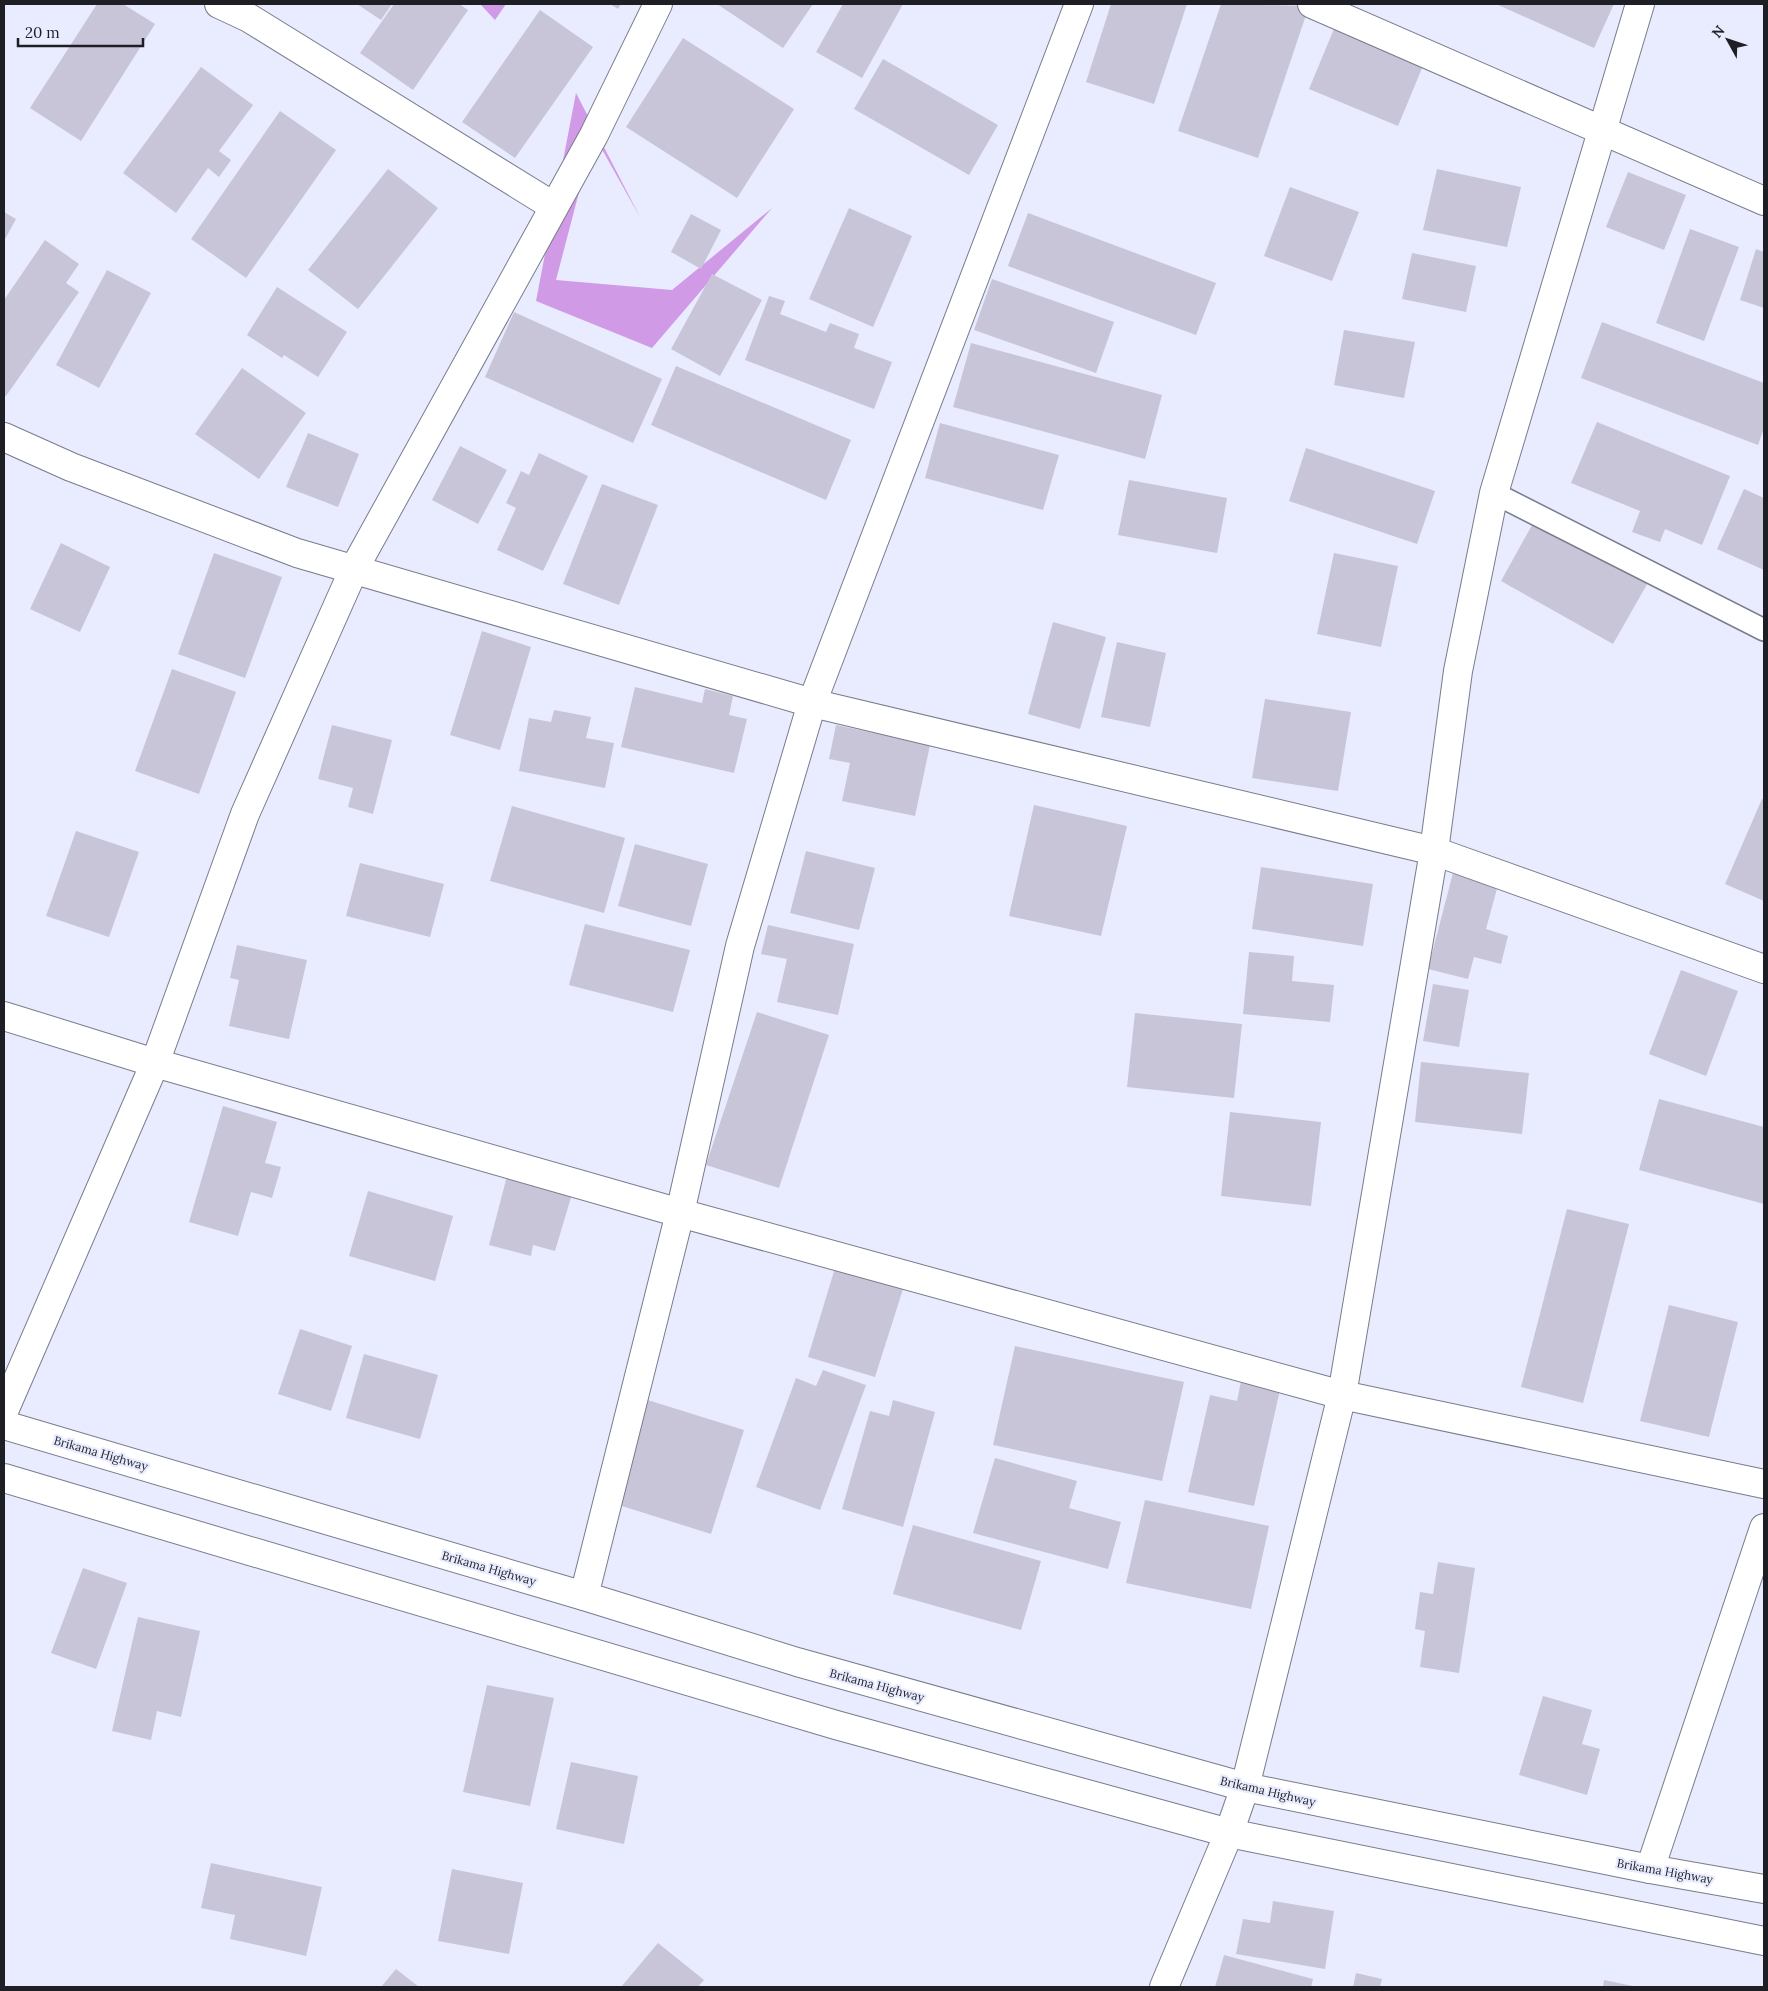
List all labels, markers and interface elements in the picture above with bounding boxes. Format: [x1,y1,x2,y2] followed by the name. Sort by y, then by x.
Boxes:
[18,15,142,47] scale bar
[1703,15,1753,65] north arrow
[1708,22,1729,42] text: N
[25,23,60,42] text: 20 m
[52,1432,150,1474] street label: Brikama Highway
[440,1547,538,1589] street label: Brikama Highway
[828,1665,927,1705] street label: Brikama Highway
[1219,1773,1318,1809] street label: Brikama Highway
[1616,1855,1715,1887] street label: Brikama Highway

